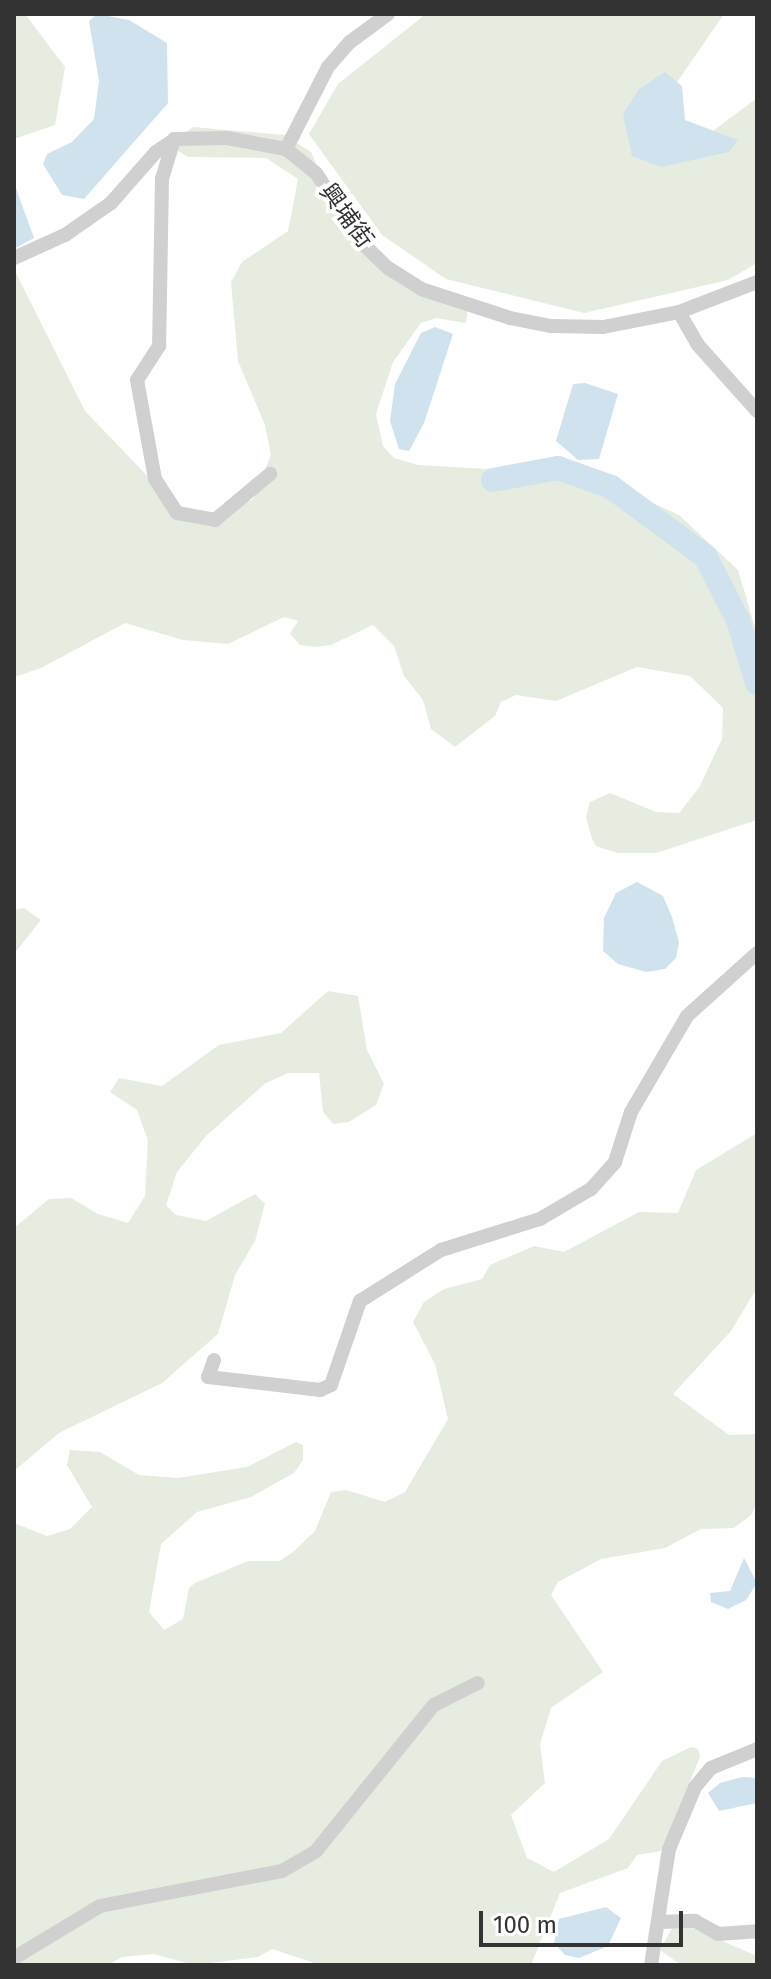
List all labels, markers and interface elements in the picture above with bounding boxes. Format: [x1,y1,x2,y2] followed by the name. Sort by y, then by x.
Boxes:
[313,178,379,254] street label: 興埔街
[483,1895,687,1945] scale bar
[493,1911,557,1939] text: 100 m

